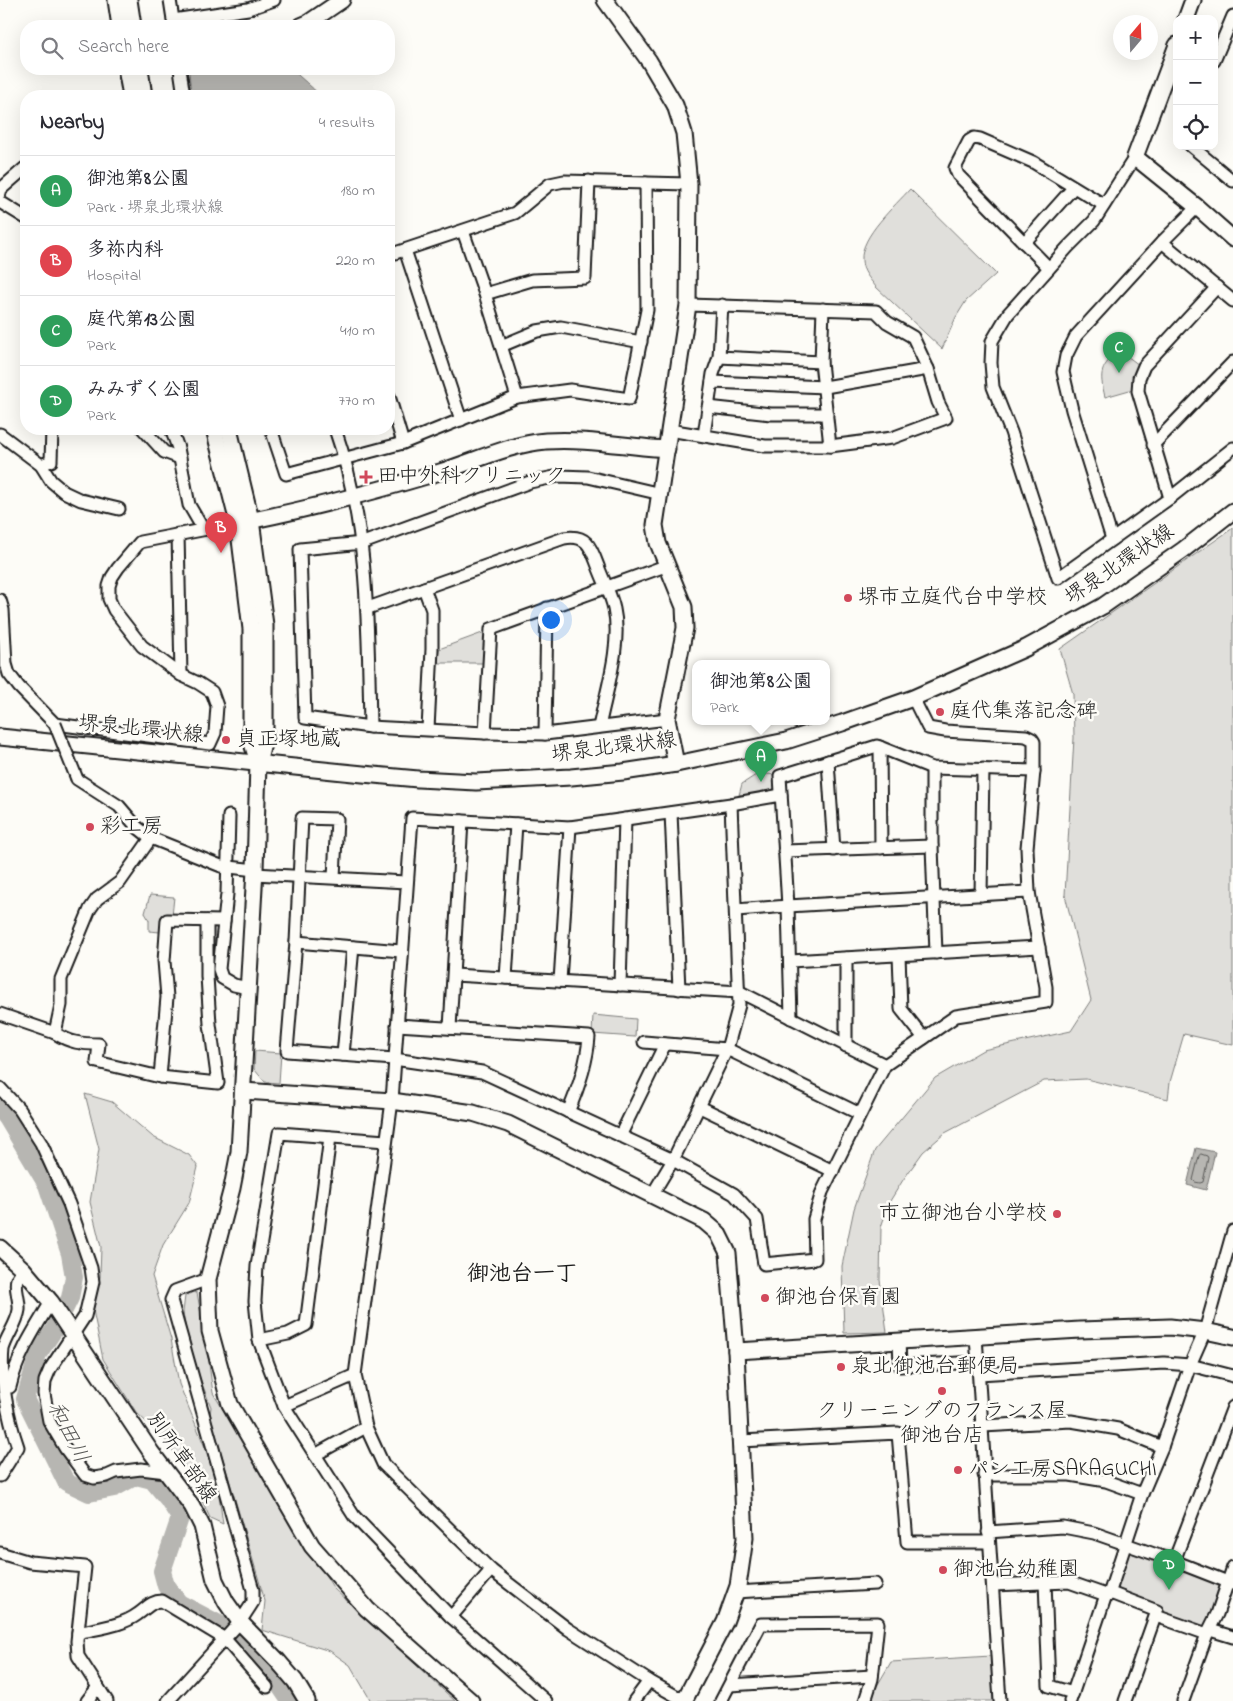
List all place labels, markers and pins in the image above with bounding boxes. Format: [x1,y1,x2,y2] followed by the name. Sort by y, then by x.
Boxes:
[1103,332,1135,373] pin: C
[377,462,566,492] place label: 田中外科クリニック
[359,470,373,484] marker: 田中外科クリニック
[205,512,237,553] pin: B
[858,583,1047,613] place label: 堺市立庭代台中学校
[842,592,854,604] marker: 堺市立庭代台中学校
[950,697,1097,727] place label: 庭代集落記念碑
[934,706,946,718] marker: 庭代集落記念碑
[236,725,341,755] place label: 貞正塚地蔵
[220,734,232,746] marker: 貞正塚地蔵
[745,741,777,782] pin: A
[100,812,163,842] place label: 彩工房
[84,821,96,833] marker: 彩工房
[879,1199,1047,1229] place label: 市立御池台小学校
[1051,1208,1063,1220] marker: 市立御池台小学校
[775,1283,901,1313] place label: 御池台保育園
[759,1292,771,1304] marker: 御池台保育園
[851,1352,1019,1382] place label: 泉北御池台郵便局
[835,1361,847,1373] marker: 泉北御池台郵便局
[936,1385,948,1397] marker: クリーニングのフランス屋 御池台店
[816,1397,1068,1451] place label: クリーニングのフランス屋 御池台店
[968,1455,1157,1485] place label: パン工房SAKAGUCHI
[952,1464,964,1476] marker: パン工房SAKAGUCHI
[1153,1549,1185,1590] pin: D
[953,1555,1079,1585] place label: 御池台幼稚園
[937,1564,949,1576] marker: 御池台幼稚園

